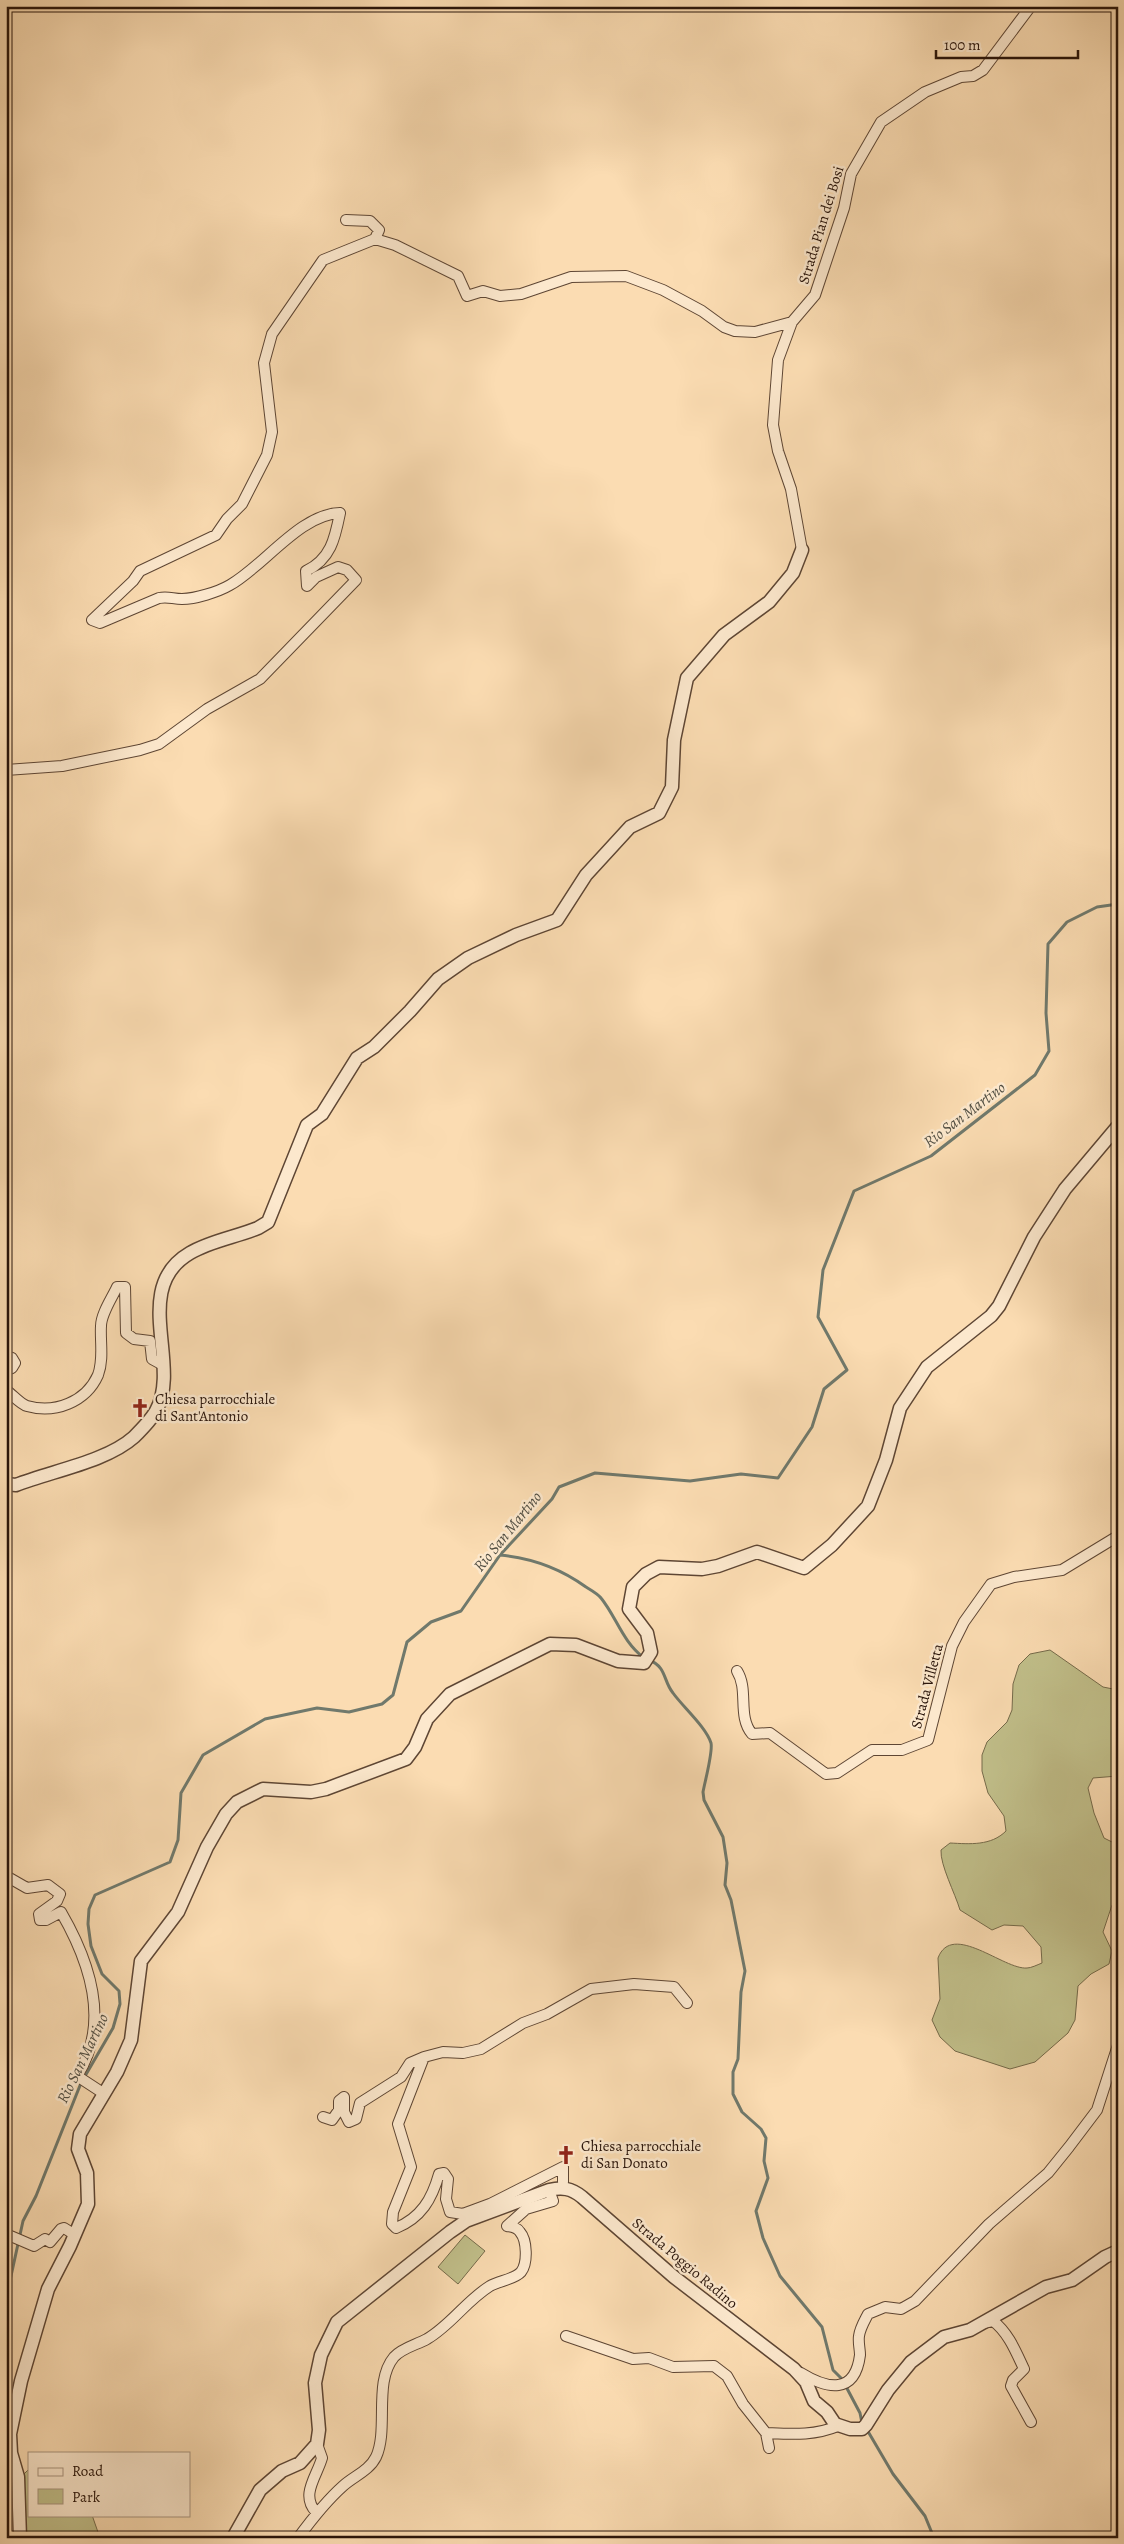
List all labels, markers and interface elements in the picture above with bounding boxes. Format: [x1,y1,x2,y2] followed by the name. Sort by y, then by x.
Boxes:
[936,28,1079,60] scale bar
[944,35,981,55] text: 100 m
[794,163,848,287] street label: Strada Pian dei Bosi
[919,1077,1010,1153] water label: Rio San Martino
[155,1389,275,1426] place label: Chiesa parrocchiale di Sant'Antonio
[129,1397,151,1419] church icon: Chiesa parrocchiale di Sant'Antonio
[469,1487,547,1576] water label: Rio San Martino
[906,1641,948,1731] street label: Strada Villetta
[52,2010,114,2107] water label: Rio San Martino
[581,2136,701,2173] place label: Chiesa parrocchiale di San Donato
[555,2144,577,2166] church icon: Chiesa parrocchiale di San Donato
[628,2213,742,2313] street label: Strada Poggio Radino
[28,2452,190,2516] legend
[72,2461,104,2481] text: Road
[72,2487,101,2507] text: Park

